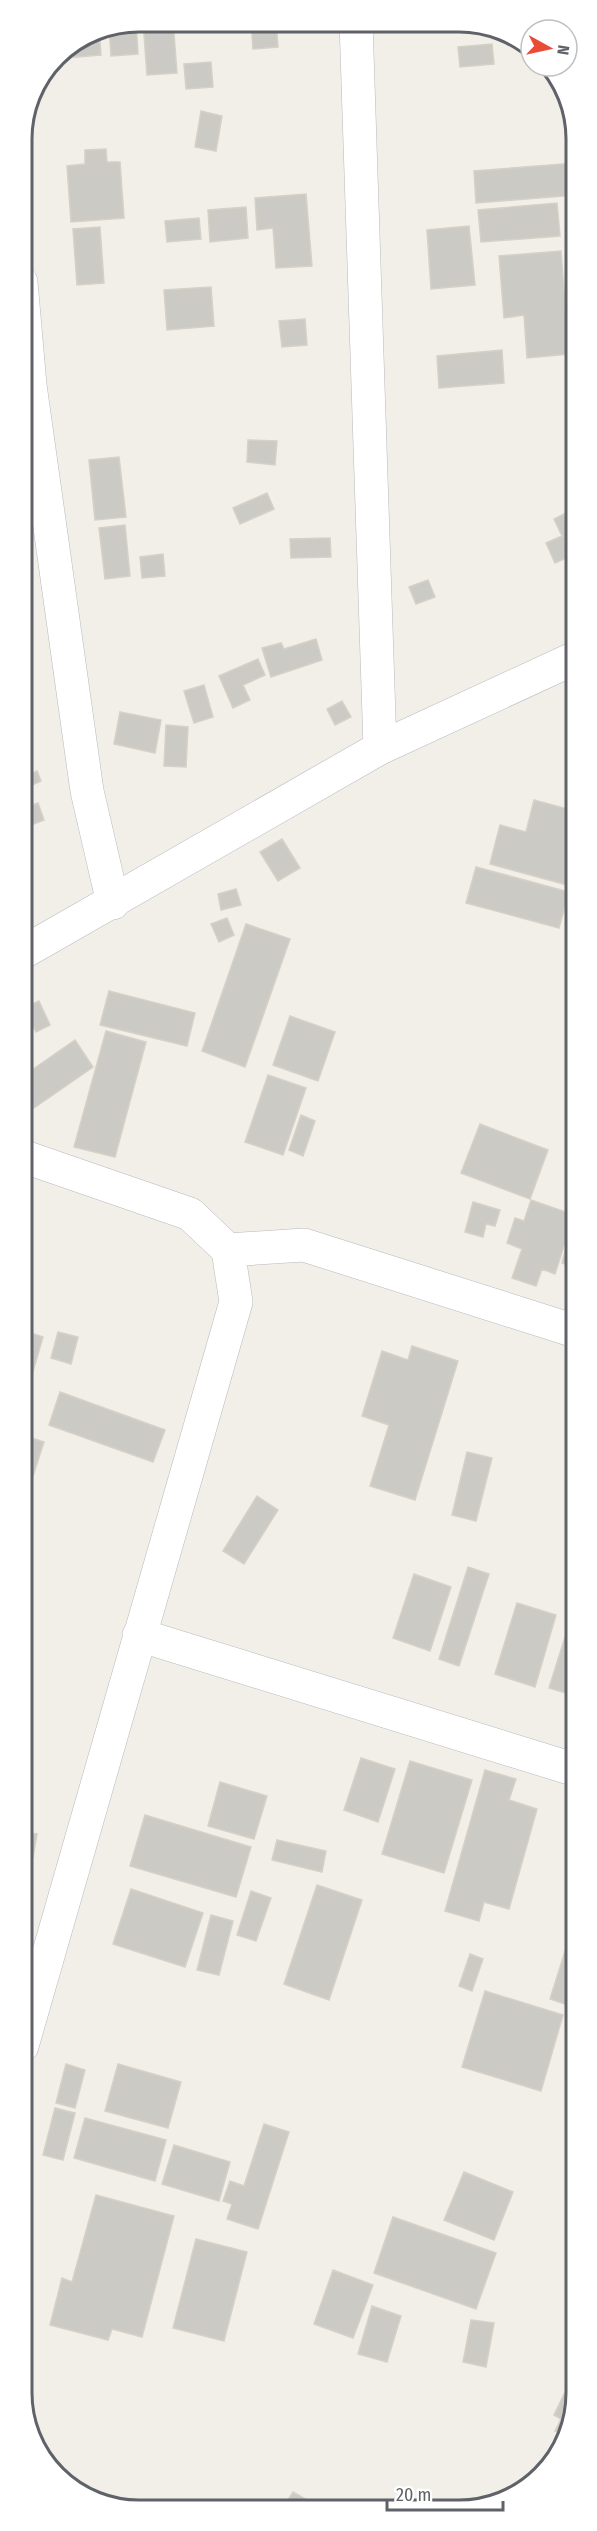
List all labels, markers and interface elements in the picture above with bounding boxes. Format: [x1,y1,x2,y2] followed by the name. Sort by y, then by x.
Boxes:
[519,18,579,78] north arrow
[553,44,573,56] text: N
[387,2474,502,2512] scale bar
[396,2484,431,2506] text: 20 m

